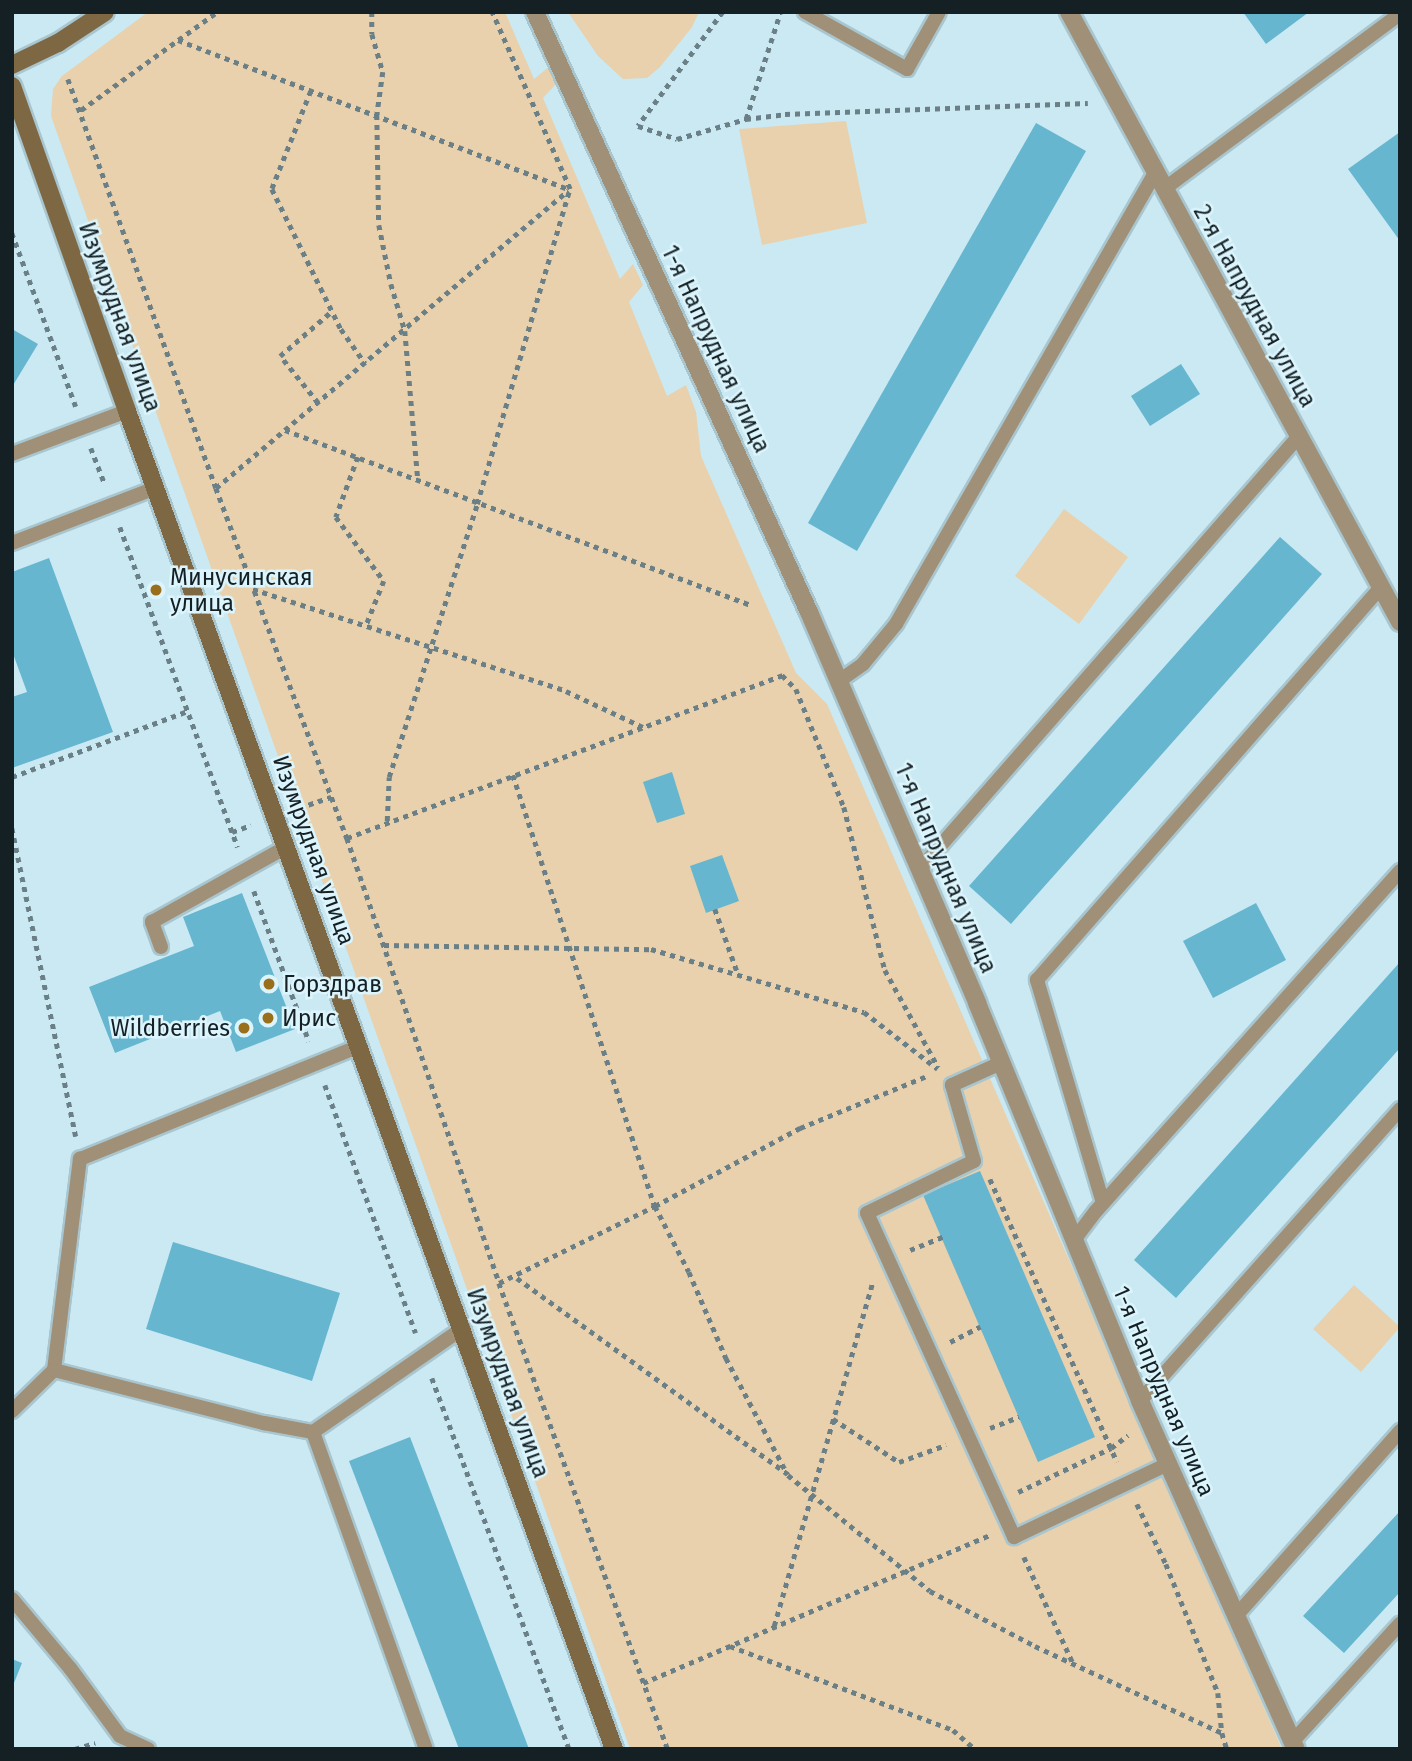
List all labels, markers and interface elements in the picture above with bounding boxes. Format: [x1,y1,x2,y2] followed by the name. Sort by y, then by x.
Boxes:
[1188,200,1322,412] street label: 2-я Напрудная улица
[73,218,167,416] street label: Изумрудная улица
[656,241,776,457] street label: 1-я Напрудная улица
[170,563,313,617] place label: Минусинская улица
[148,582,164,598] marker: Минусинская улица
[267,751,361,949] street label: Изумрудная улица
[889,759,1003,977] street label: 1-я Напрудная улица
[283,970,382,998] place label: Горздрав
[261,976,277,992] marker: Горздрав
[282,1004,336,1032] place label: Ирис
[260,1010,276,1026] marker: Ирис
[110,1014,230,1042] place label: Wildberries
[236,1020,252,1036] marker: Wildberries
[1107,1282,1221,1500] street label: 1-я Напрудная улица
[461,1284,555,1482] street label: Изумрудная улица

